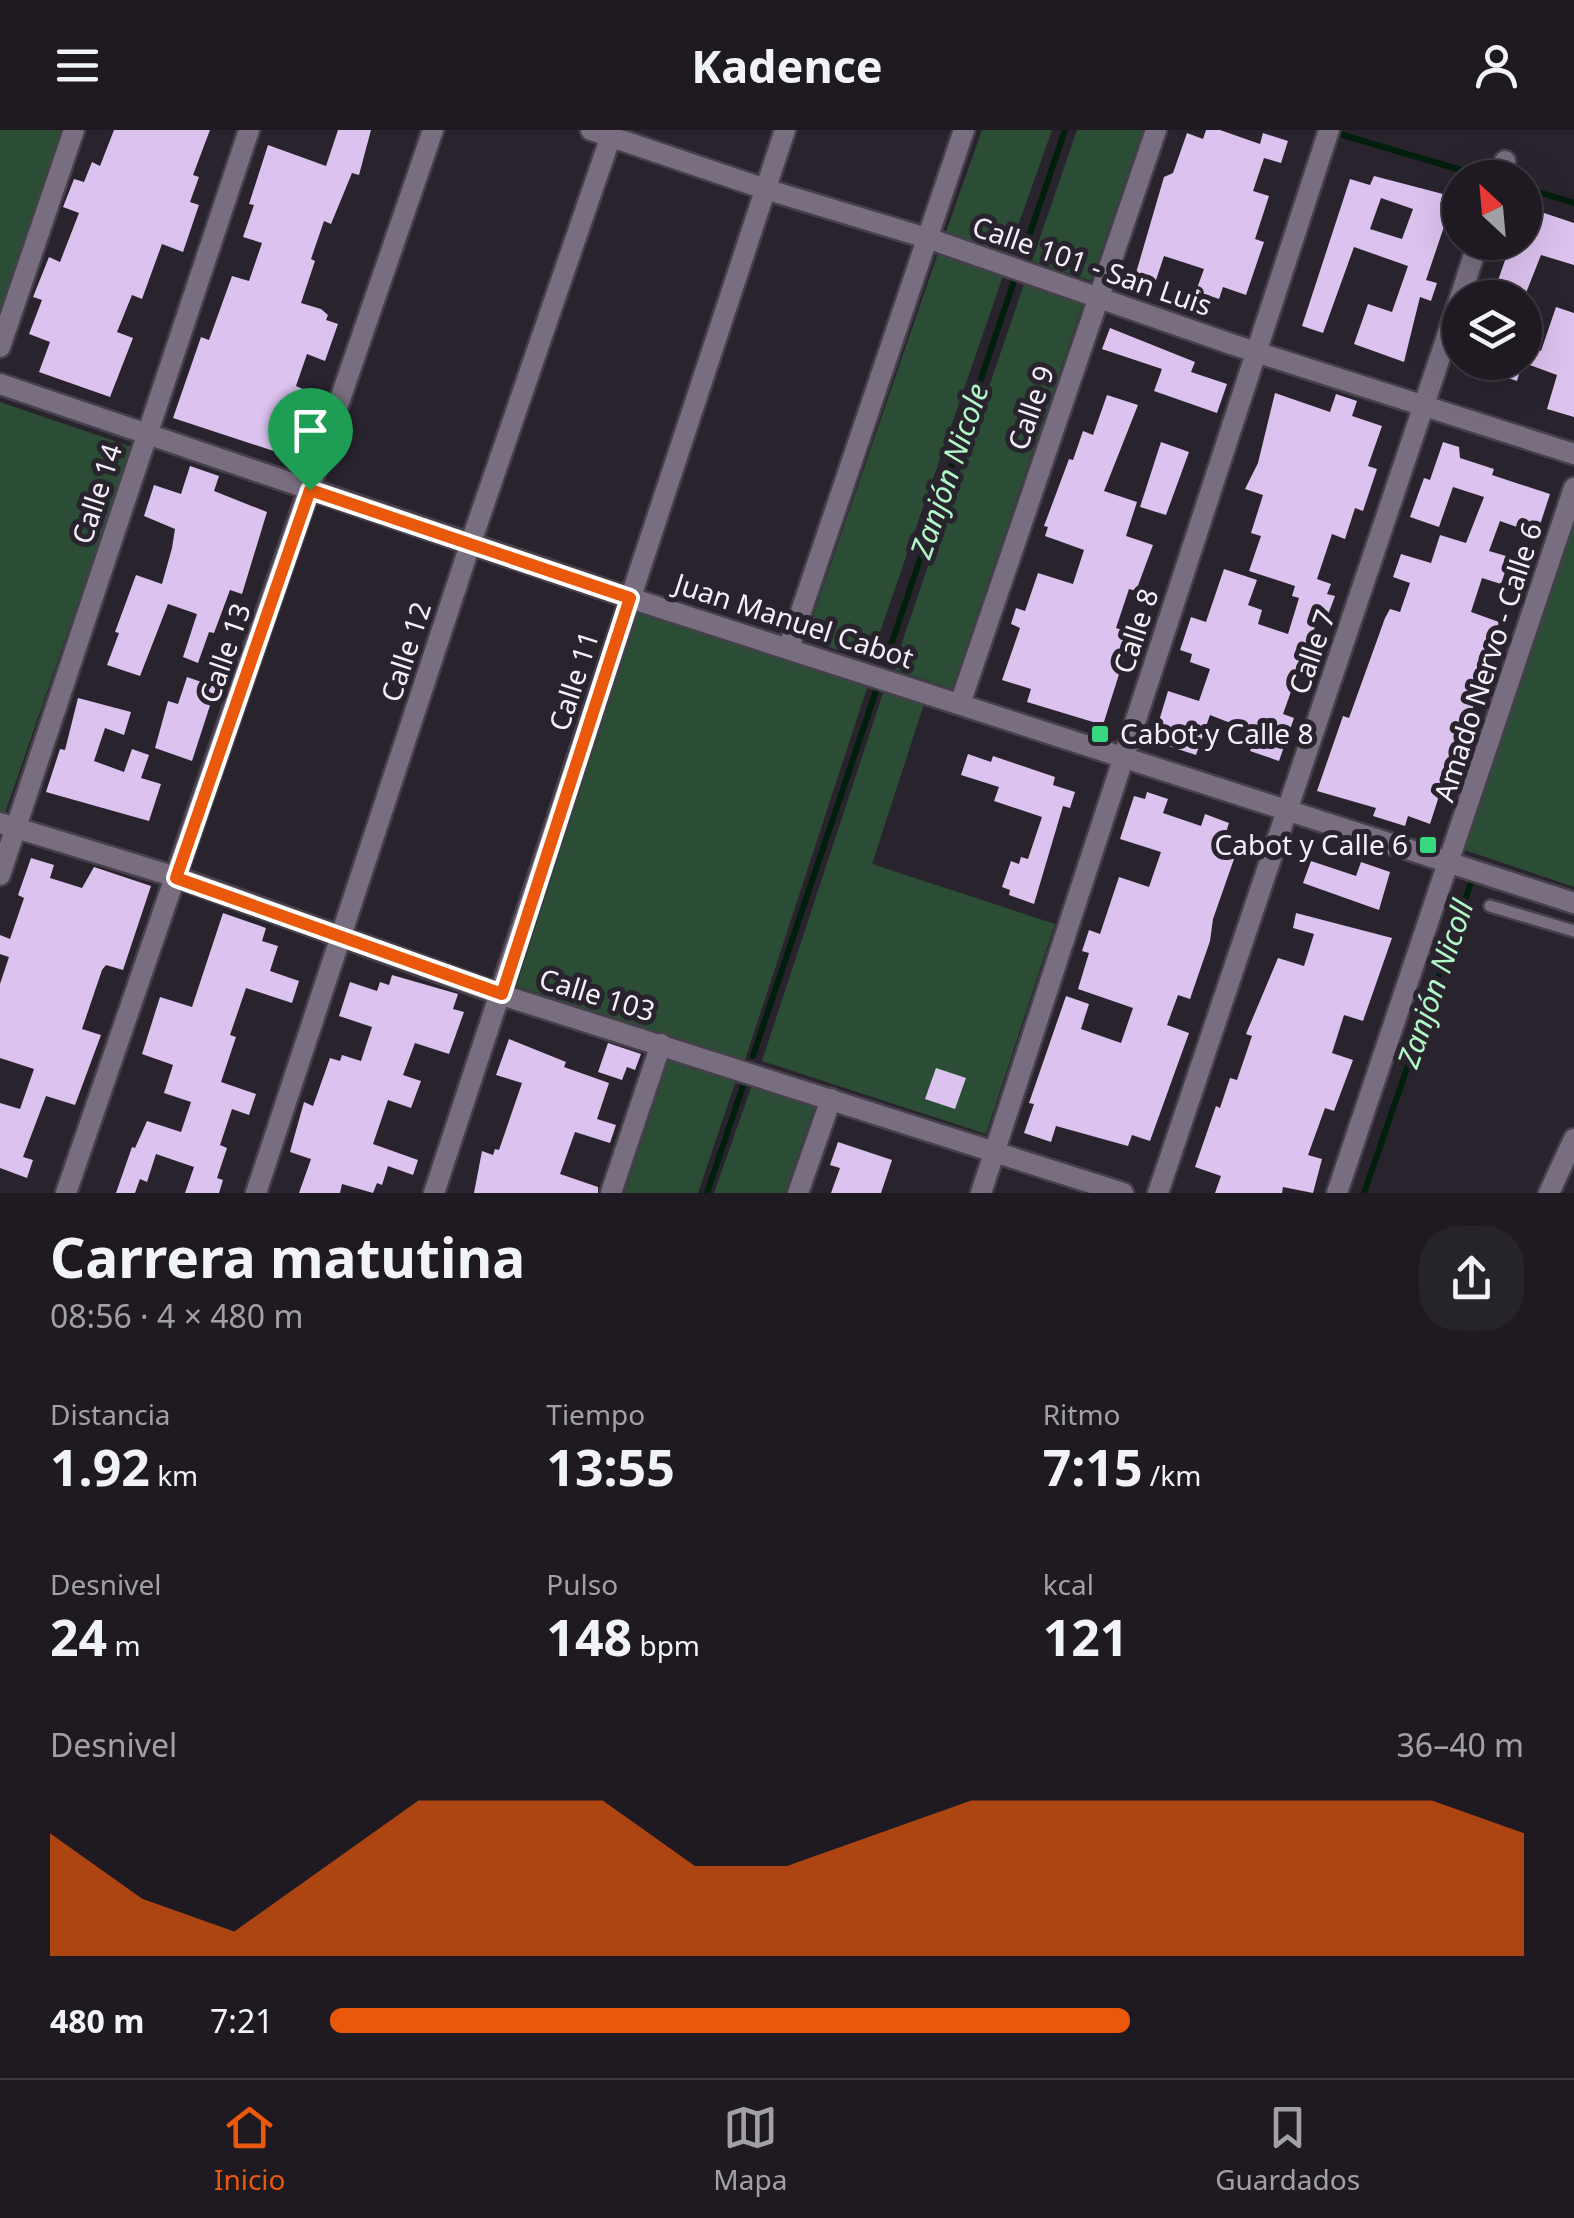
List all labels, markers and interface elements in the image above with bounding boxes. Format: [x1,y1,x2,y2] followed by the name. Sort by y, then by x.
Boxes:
[691,35,883,96] text: Kadence
[50,38,105,93] icon: menu
[1469,38,1524,93] icon: person
[1442,160,1542,260] north arrow
[1442,160,1542,380] map controls
[968,206,1217,324] street label: Calle 101 - San Luis
[1442,280,1542,380] button: layers
[998,360,1062,455] street label: Calle 9
[899,378,998,564] water label: Zanjón Nicole
[268,388,353,491] pin
[283,403,338,458] icon: arrive
[62,439,130,549] street label: Calle 14
[1424,517,1550,806] street label: Amado Nervo - Calle 6
[667,563,919,677] street label: Juan Manuel Cabot
[1104,583,1167,678] street label: Calle 8
[371,597,439,707] street label: Calle 12
[189,598,259,708] street label: Calle 13
[1279,604,1343,699] street label: Calle 7
[539,626,607,736] street label: Calle 11
[1120,714,1313,752] place label: Cabot y Calle 8
[1089,723,1111,745] marker: Cabot y Calle 8
[1215,825,1408,863] place label: Cabot y Calle 6
[1417,834,1439,856] marker: Cabot y Calle 6
[1386,893,1483,1074] water label: Zanjón Nicoll
[535,958,660,1030] street label: Calle 103
[50,1219,525,1294] text: Carrera matutina
[1419,1226,1524,1331] button: share
[50,1294,303,1337] text: 08:56 · 4 × 480 m
[50,1395,171,1433] text: Distancia
[546,1395,645,1433] text: Tiempo
[1043,1395,1121,1433] text: Ritmo
[50,1433,150,1501] text: 1.92
[546,1433,675,1501] text: 13:55
[1043,1433,1143,1501] text: 7:15
[150,1456,198,1494] text: km
[1143,1456,1201,1494] text: /km
[50,1565,161,1603] text: Desnivel
[546,1565,618,1603] text: Pulso
[1043,1565,1094,1603] text: kcal
[50,1603,107,1671] text: 24
[546,1603,632,1671] text: 148
[1043,1603,1128,1671] text: 121
[107,1626,141,1664] text: m
[632,1626,700,1664] text: bpm
[50,1723,177,1766] text: Desnivel
[1397,1723,1524,1766] text: 36–40 m
[50,1999,144,2042] text: 480 m
[210,1999,274,2042] text: 7:21
[214,2100,286,2198] tab: Inicio
[713,2100,787,2198] tab: Mapa
[1215,2100,1360,2198] tab: Guardados

